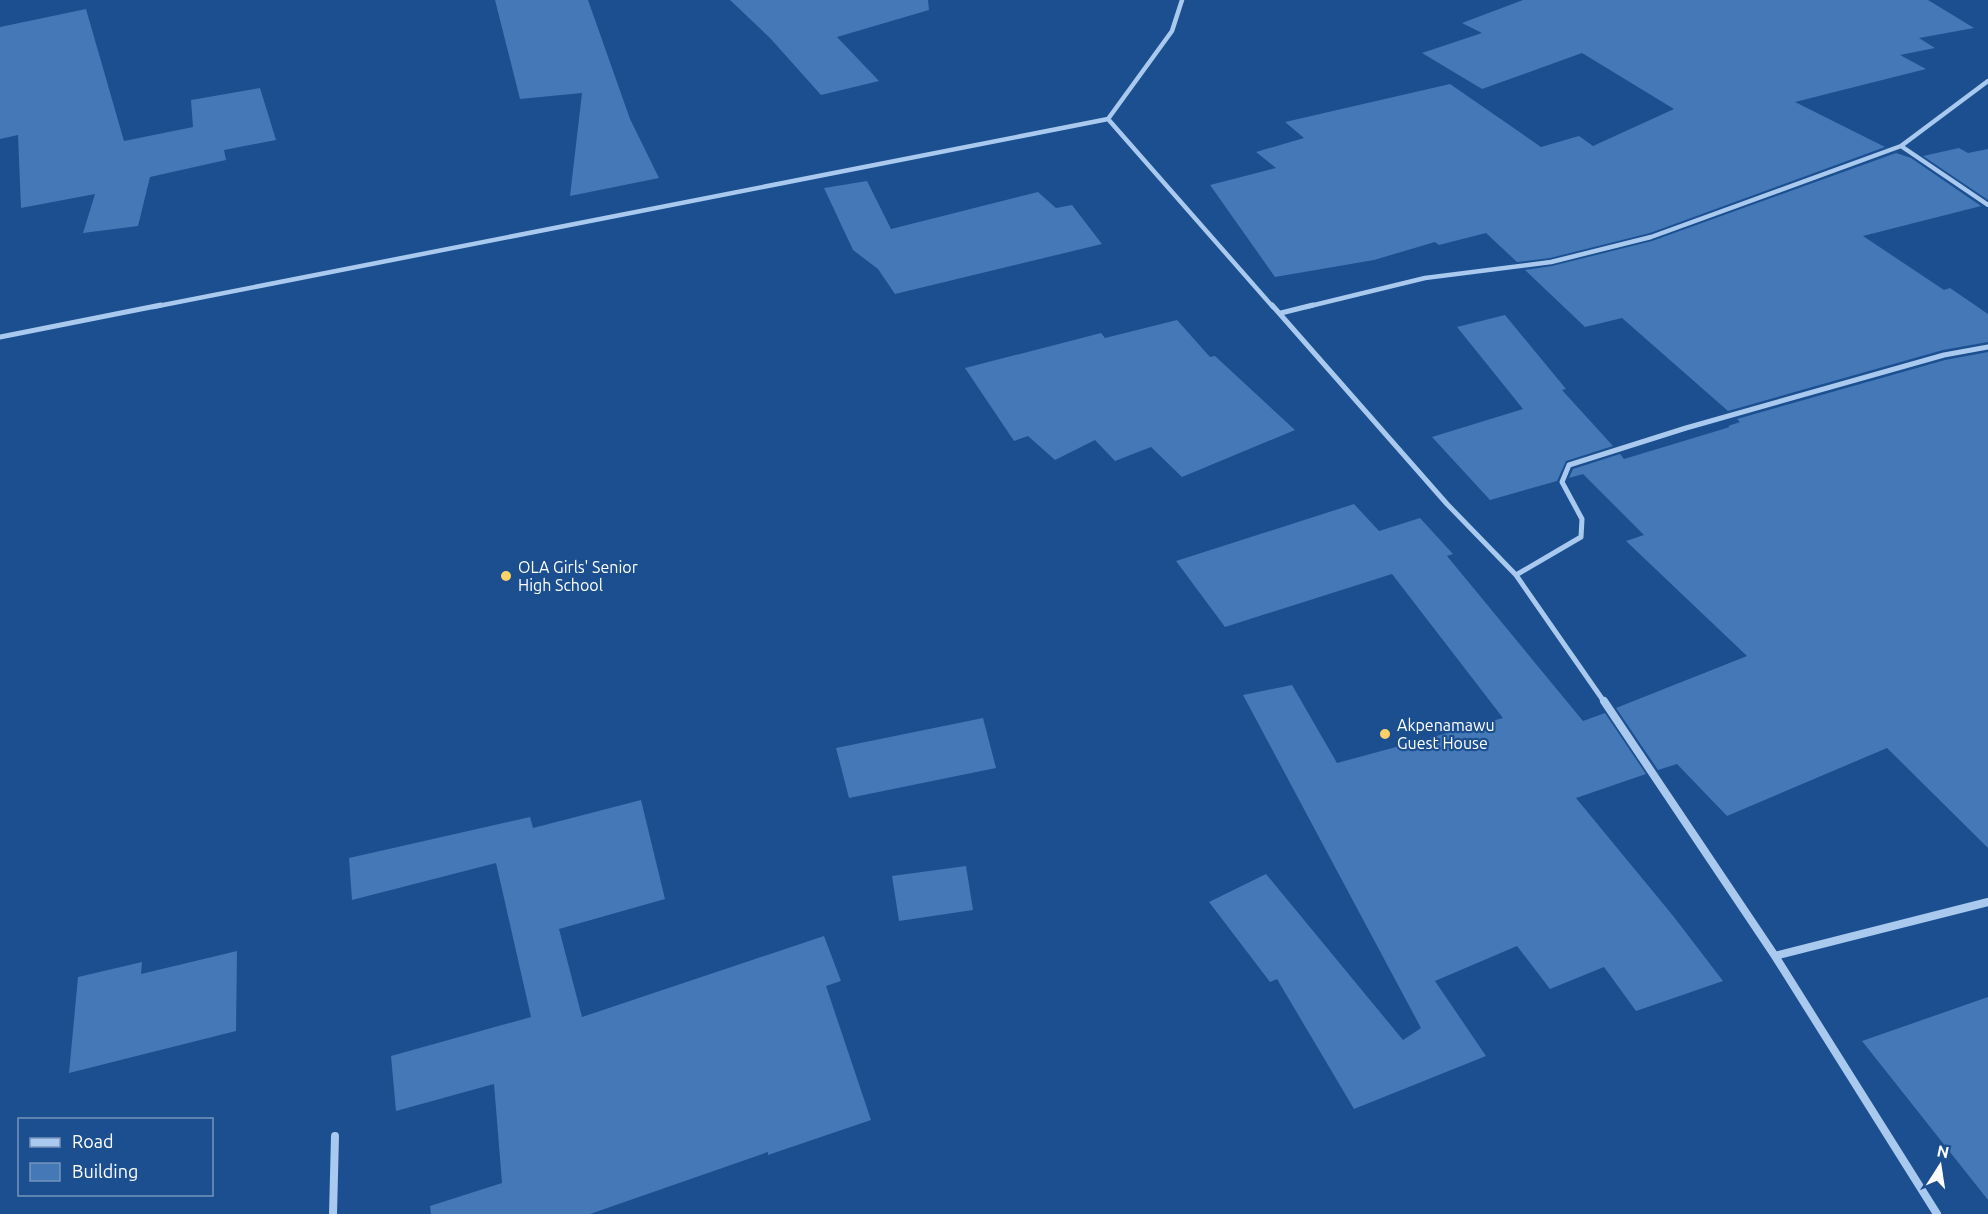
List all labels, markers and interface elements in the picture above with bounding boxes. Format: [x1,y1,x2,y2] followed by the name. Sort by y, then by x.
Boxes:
[518,558,638,594] place label: OLA Girls' Senior High School
[499,569,513,583] marker: OLA Girls' Senior High School
[1397,716,1495,752] place label: Akpenamawu Guest House
[1378,727,1392,741] marker: Akpenamawu Guest House
[18,1118,213,1196] legend
[72,1131,114,1151] text: Road
[1910,1136,1970,1196] north arrow
[1935,1141,1951,1161] text: N
[72,1161,138,1181] text: Building

